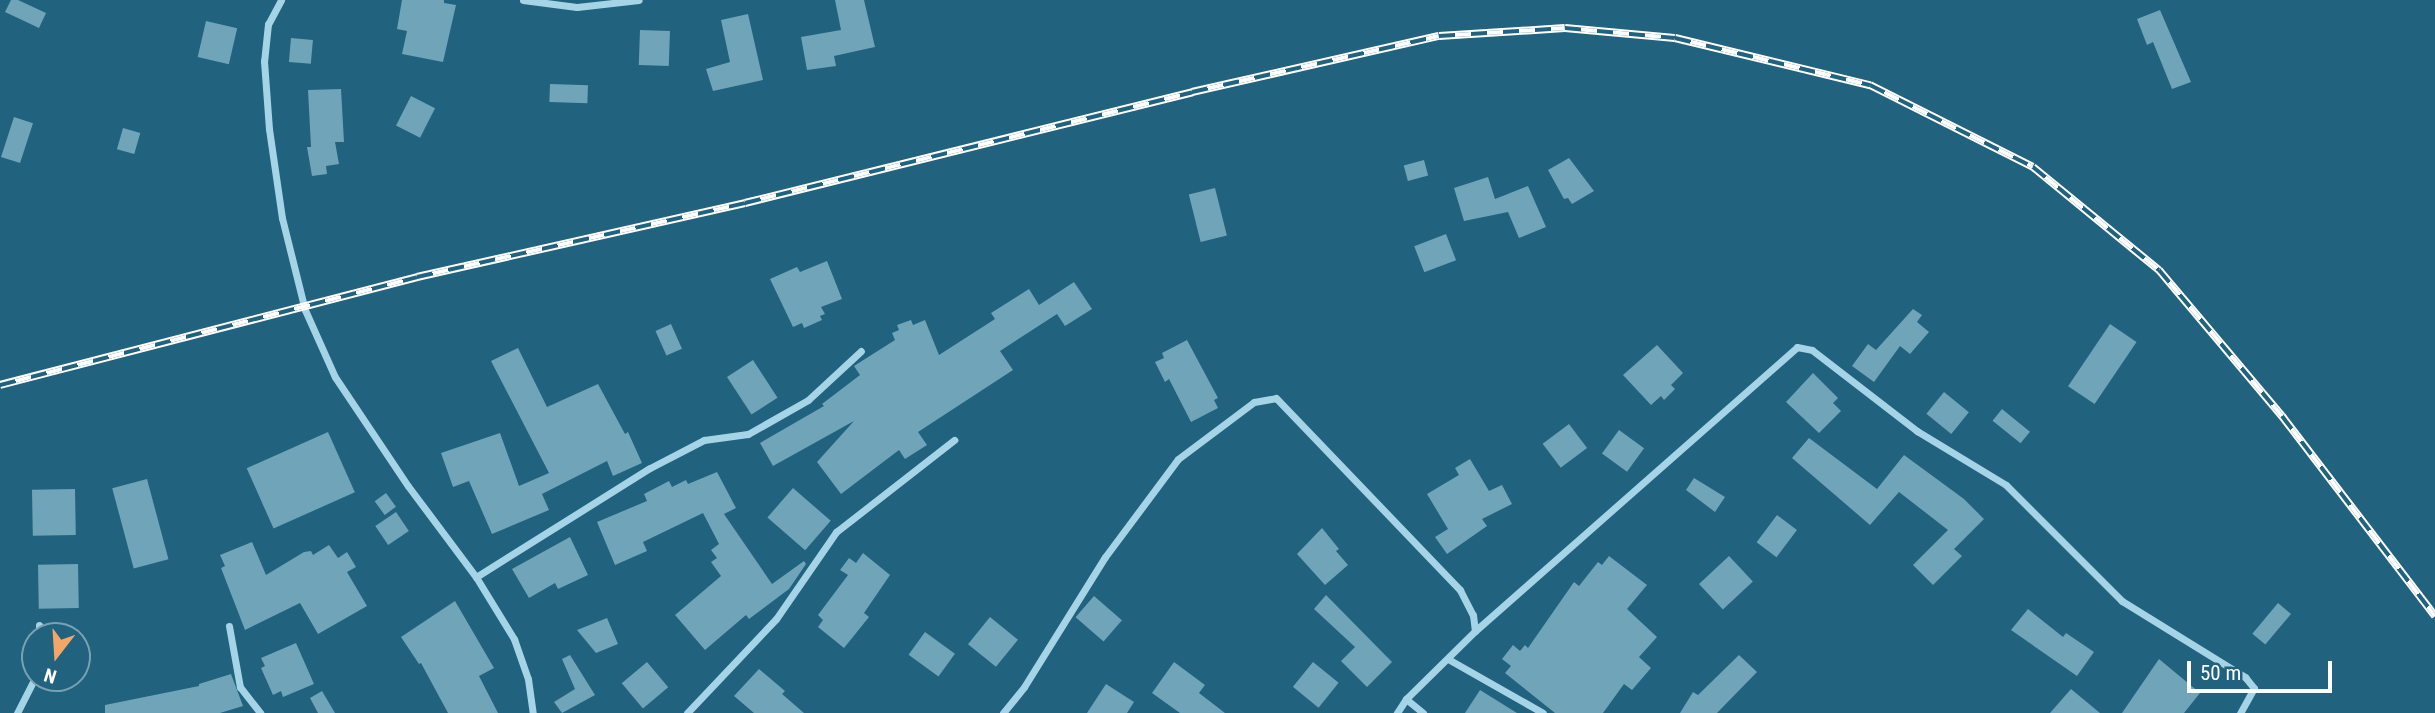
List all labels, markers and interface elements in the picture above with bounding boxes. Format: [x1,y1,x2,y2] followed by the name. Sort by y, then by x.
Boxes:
[21,622,91,692] north arrow
[2190,646,2335,690] scale bar
[2200,661,2241,685] text: 50 m
[41,663,59,688] text: N

